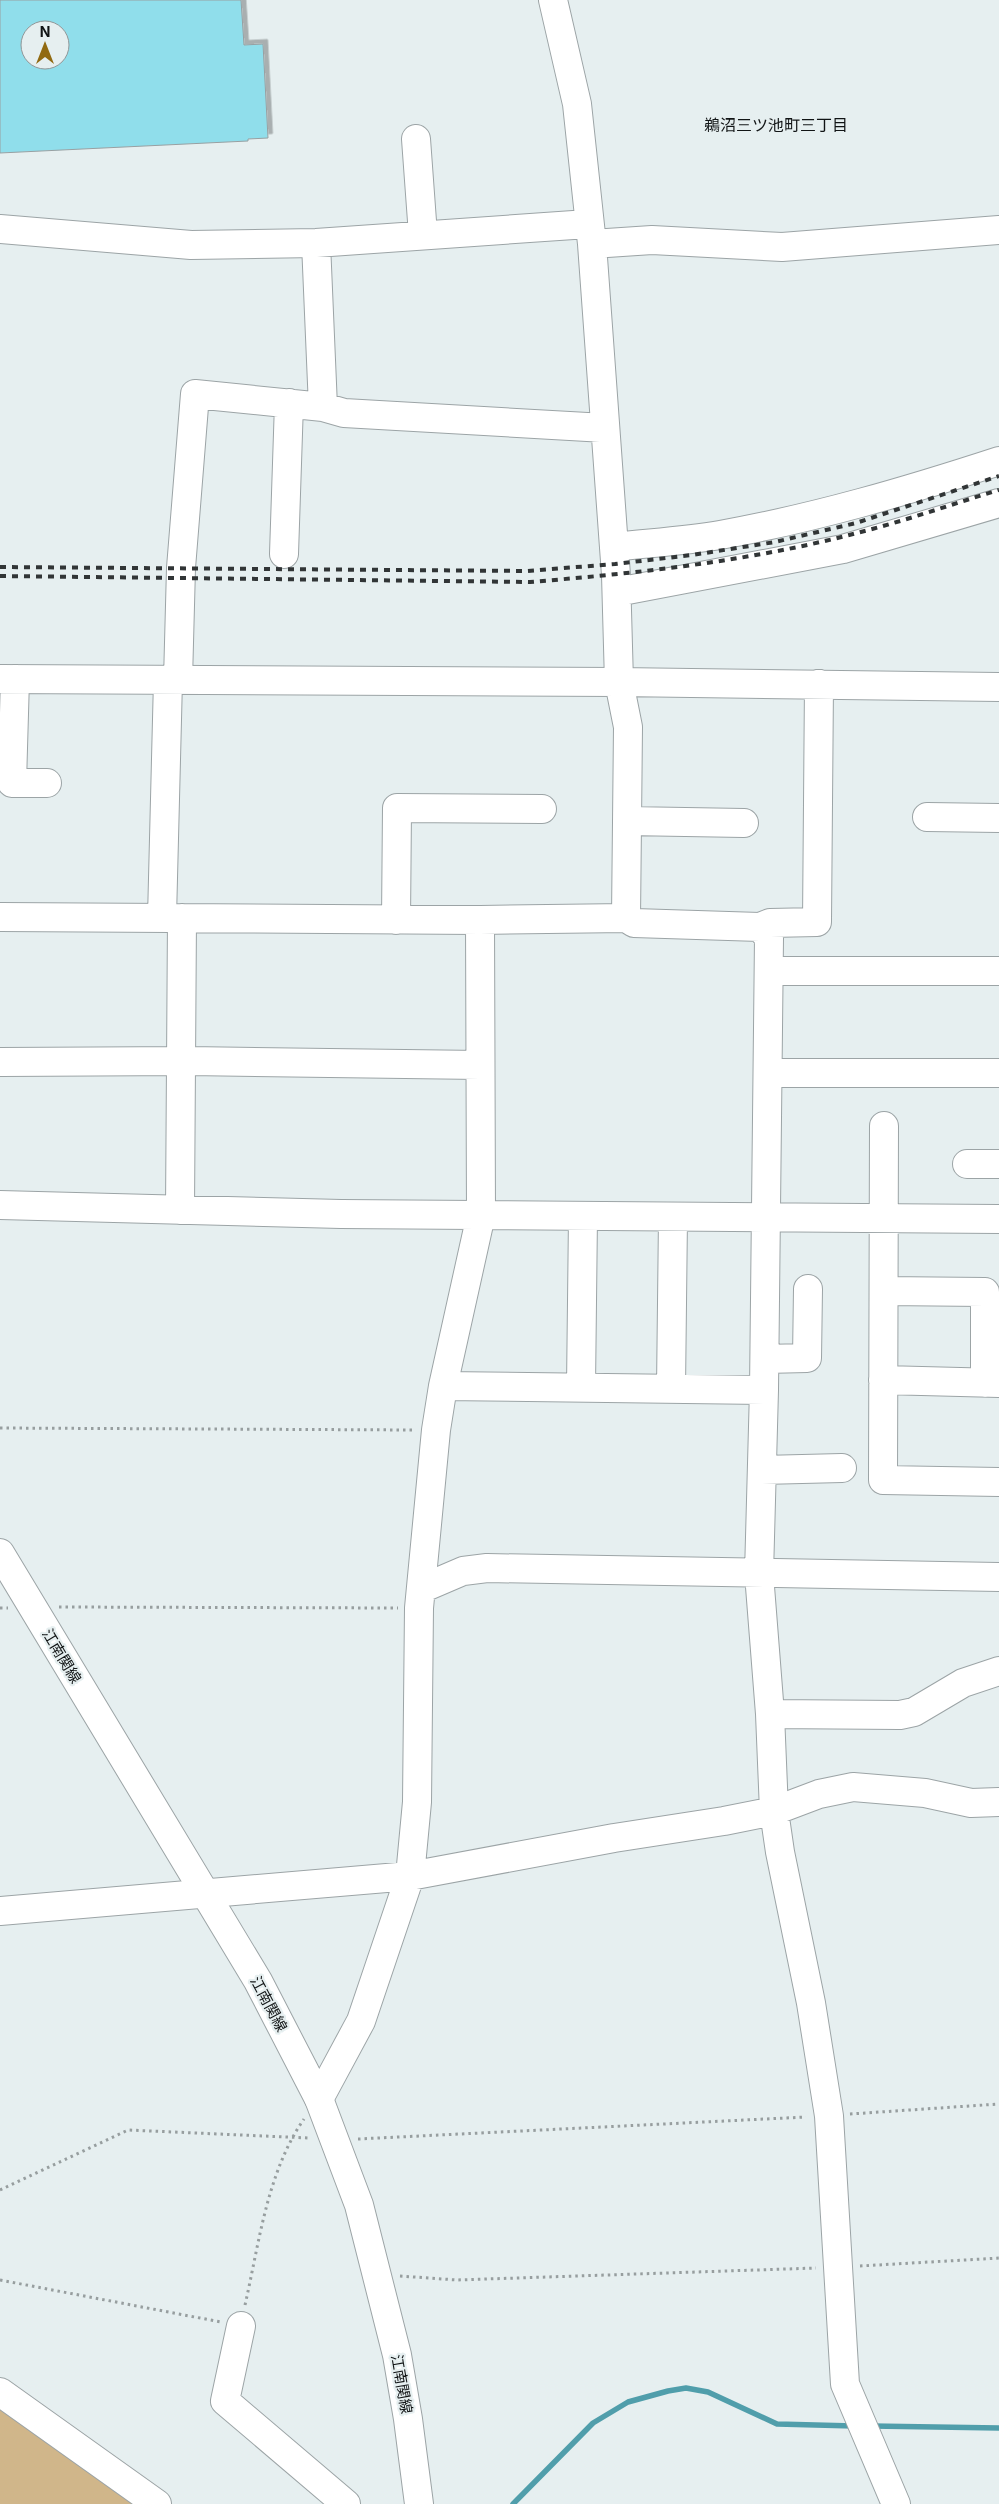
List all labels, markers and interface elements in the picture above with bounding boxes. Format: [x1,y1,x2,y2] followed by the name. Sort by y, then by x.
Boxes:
[20,20,70,70] north arrow
[40,23,50,40] text: N
[704,115,848,135] district label: 鵜沼三ツ池町三丁目
[38,1625,86,1687] street label: 江南関線
[247,1973,291,2035] street label: 江南関線
[387,2353,417,2415] street label: 江南関線

